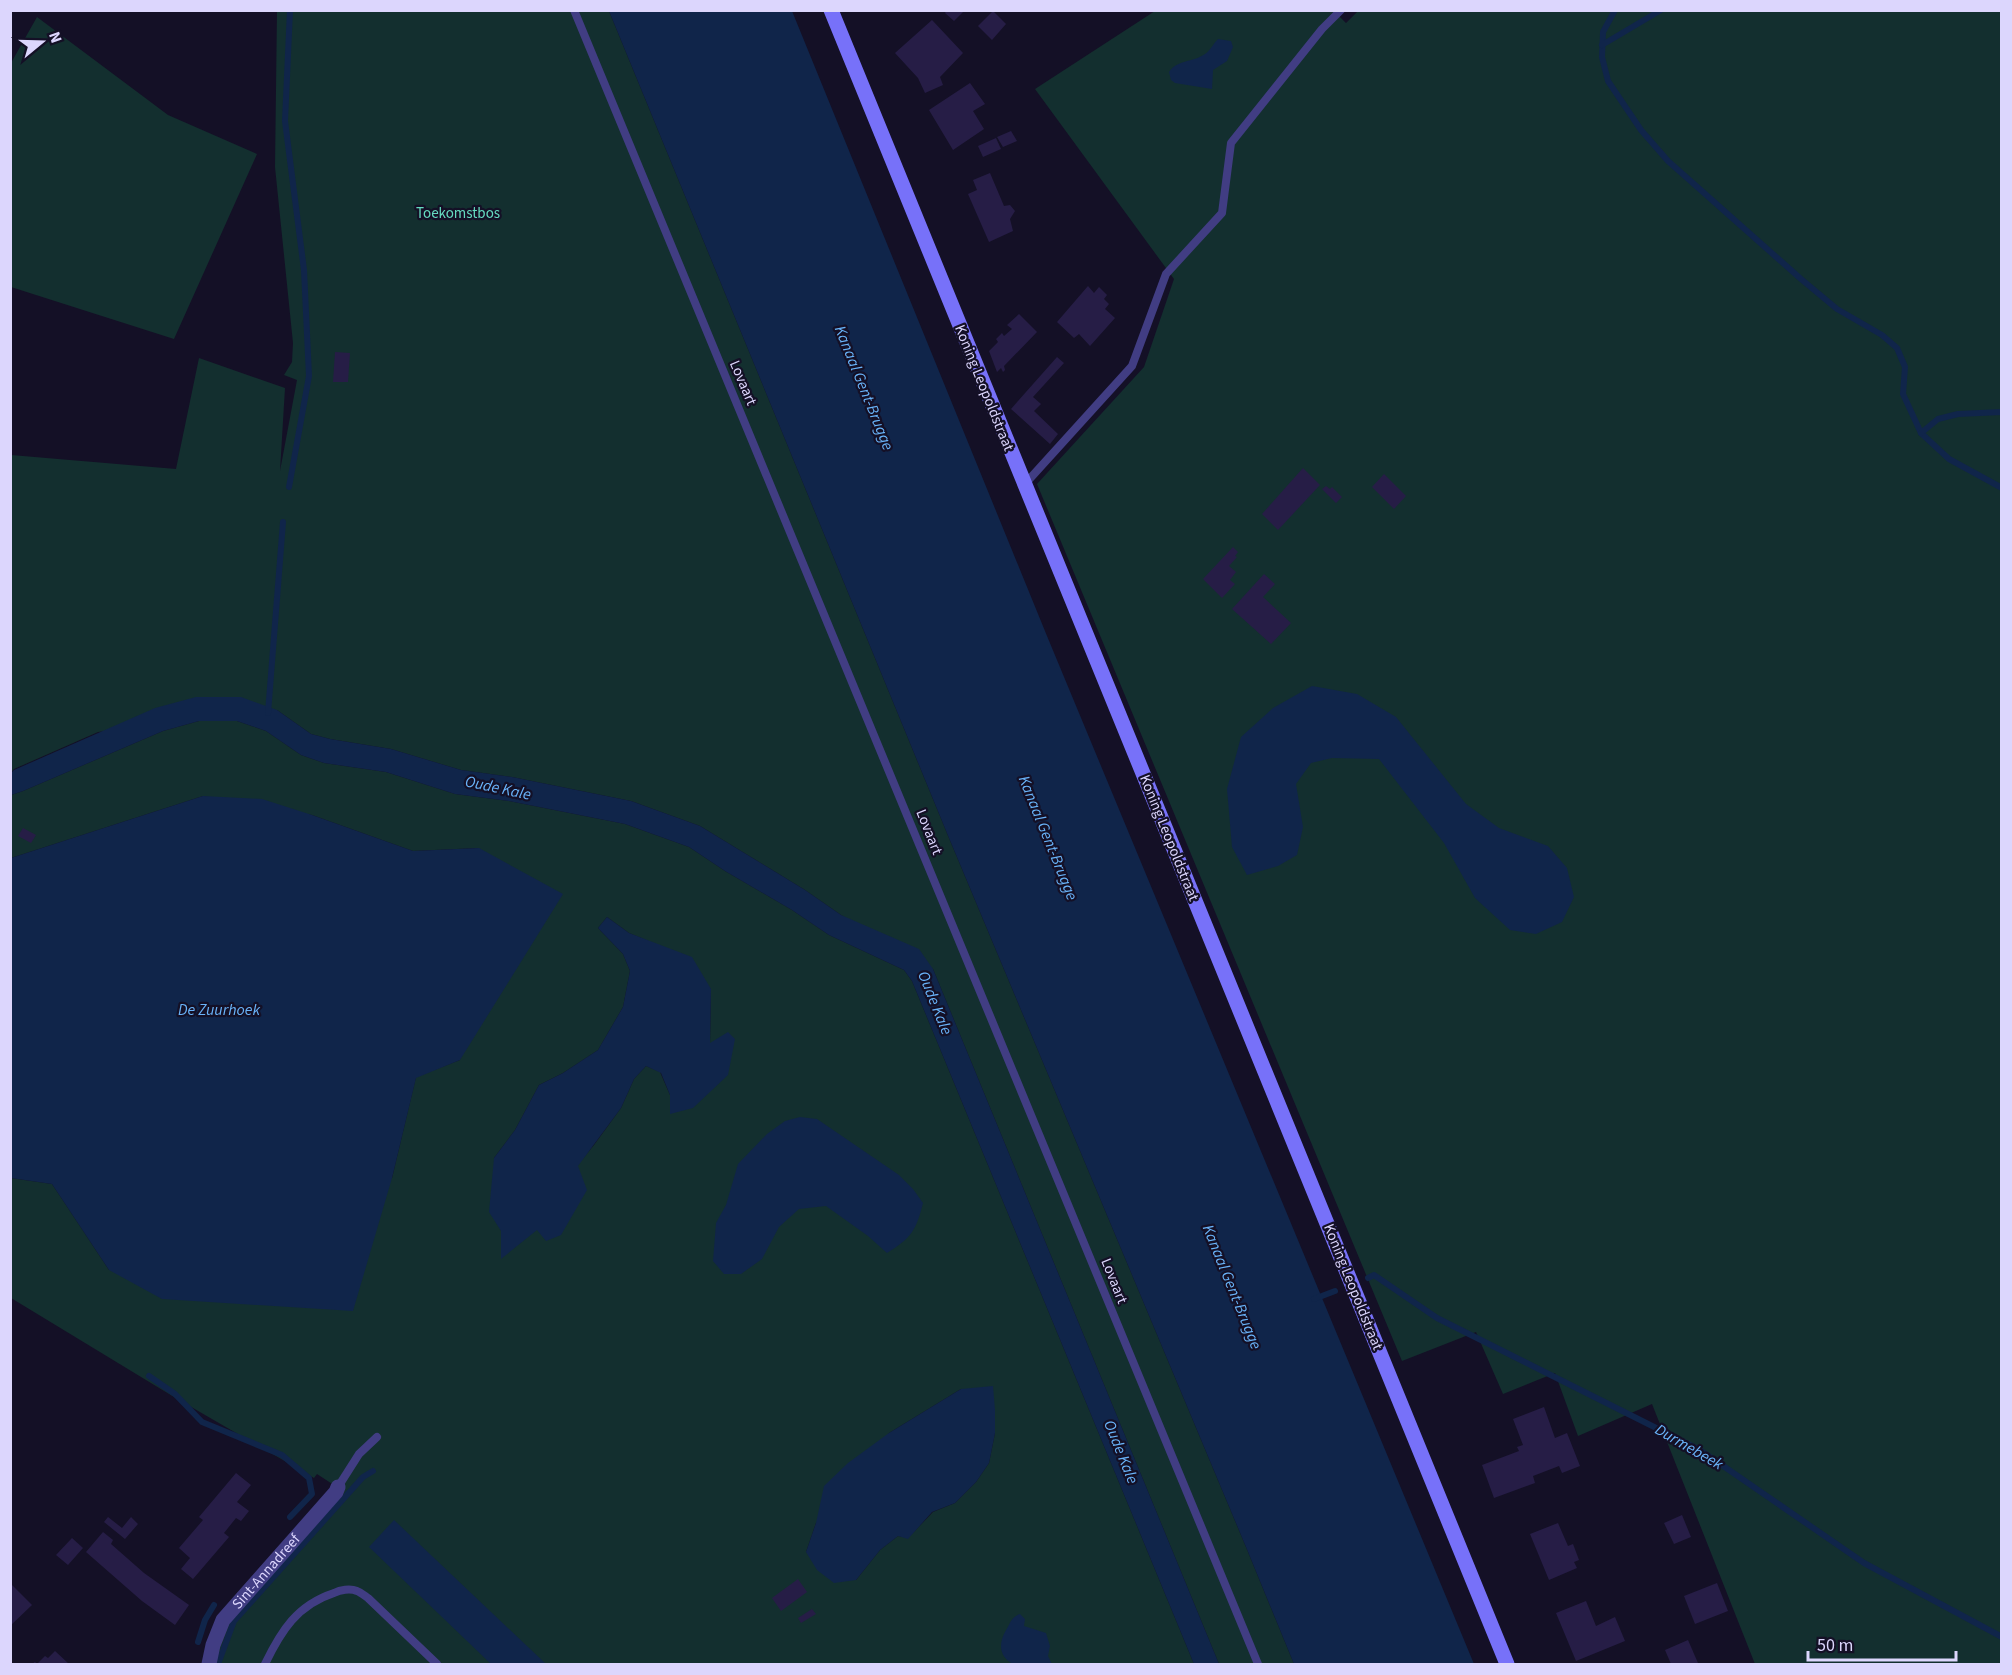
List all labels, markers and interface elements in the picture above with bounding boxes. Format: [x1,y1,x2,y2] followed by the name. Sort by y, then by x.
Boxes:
[12,12,72,72] north arrow
[43,29,67,46] text: N
[416,203,500,224] park label: Toekomstbos
[829,322,899,454] water label: Kanaal Gent-Brugge
[949,322,1019,454] street label: Koning Leopoldstraat
[724,357,762,409] street label: Lovaart
[463,770,533,806] water label: Oude Kale
[1013,772,1083,904] water label: Kanaal Gent-Brugge
[1134,772,1204,904] street label: Koning Leopoldstraat
[910,806,948,858] street label: Lovaart
[912,968,958,1038] water label: Oude Kale
[178,999,260,1021] water label: De Zuurhoek
[1197,1221,1267,1353] water label: Kanaal Gent-Brugge
[1318,1221,1388,1353] street label: Koning Leopoldstraat
[1095,1255,1133,1307] street label: Lovaart
[1098,1417,1144,1487] water label: Oude Kale
[1651,1419,1727,1476] water label: Durmebeek
[227,1529,305,1614] street label: Sint-Annadreef
[1808,1624,1956,1662] scale bar
[1817,1633,1853,1658] text: 50 m

